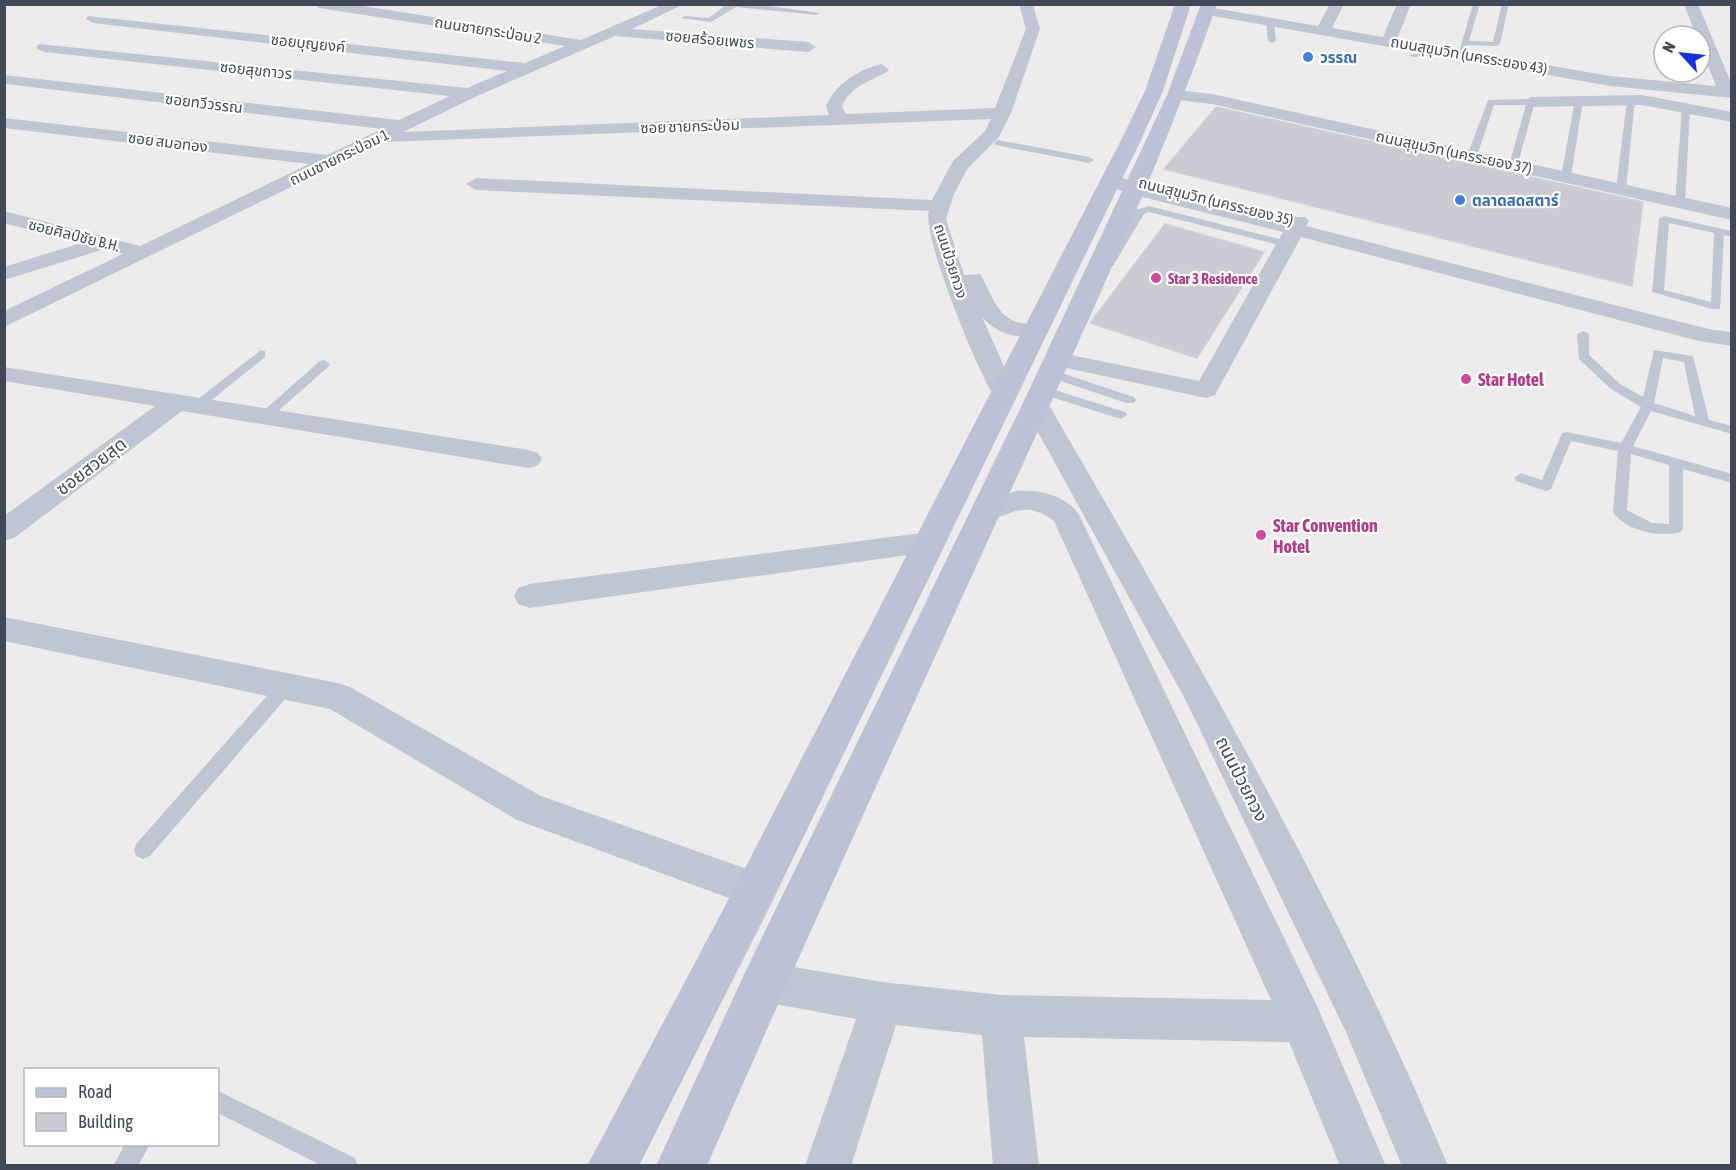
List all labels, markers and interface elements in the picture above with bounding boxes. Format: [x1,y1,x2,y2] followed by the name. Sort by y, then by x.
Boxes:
[433,13,543,47] street label: ถนนชายกระป่อม 2
[1652,24,1712,84] north arrow
[665,27,755,51] street label: ซอยสร้อยเพชร
[270,31,346,56] street label: ซอยบุญยงค์
[1389,33,1549,78] street label: ถนนสุขุมวิท (นครระยอง 43)
[1658,39,1679,55] text: N
[1320,49,1357,66] place label: วรรณ
[1301,50,1315,64] marker: วรรณ
[219,58,293,83] street label: ซอยสุขถาวร
[164,90,244,116] street label: ซอยทวีวรรณ
[640,116,740,136] street label: ซอย ชายกระป่อม
[287,126,391,188] street label: ถนนชายกระป่อม 1
[1374,127,1534,178] street label: ถนนสุขุมวิท (นครระยอง 37)
[127,129,209,155] street label: ซอย สมอทอง
[1137,174,1295,229] street label: ถนนสุขุมวิท (นครระยอง 35)
[1472,192,1559,209] place label: ตลาดสดสตาร์
[1453,193,1467,207] marker: ตลาดสดสตาร์
[27,215,122,255] street label: ซอยศิลป์ชัย B.H.
[931,222,971,300] street label: ถนนป้วยกวง
[1168,270,1258,287] place label: Star 3 Residence
[1149,271,1163,285] marker: Star 3 Residence
[1478,369,1544,390] place label: Star Hotel
[1459,372,1473,386] marker: Star Hotel
[52,433,131,500] street label: ซอยสวยสุด
[1273,515,1378,557] place label: Star Convention Hotel
[1254,528,1268,542] marker: Star Convention Hotel
[1212,733,1272,825] street label: ถนนป้วยกวง
[24,1068,219,1146] legend
[78,1081,112,1102] text: Road
[78,1111,133,1132] text: Building

